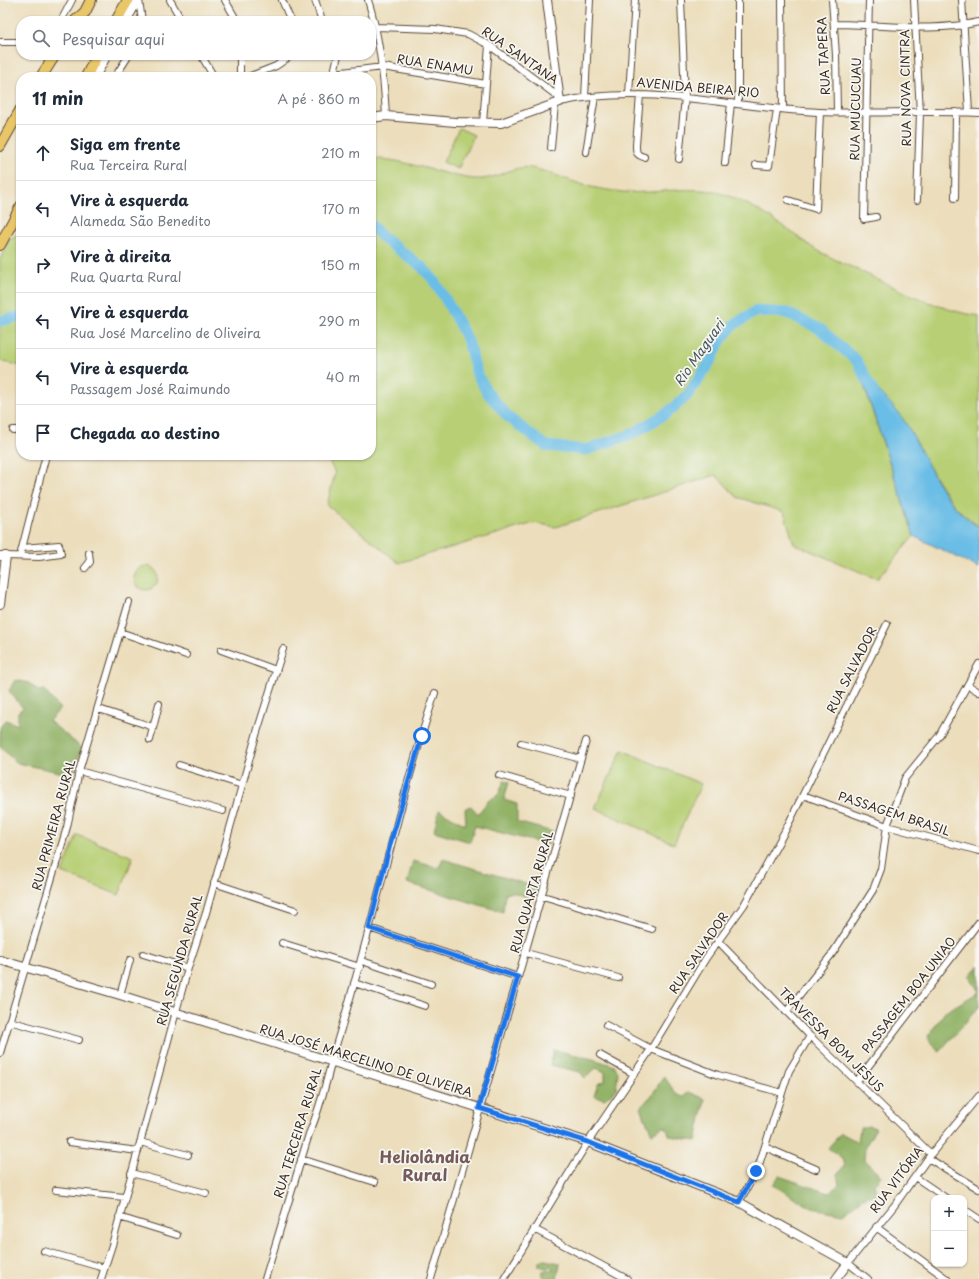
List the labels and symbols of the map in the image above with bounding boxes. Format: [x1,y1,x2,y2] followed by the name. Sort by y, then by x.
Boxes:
[812,16,834,96] street label: RUA TAPERA
[478,22,563,88] street label: RUA SANTANA
[895,29,915,147] street label: RUA NOVA CINTRA
[396,49,475,79] street label: RUA ENAMU
[845,57,865,161] street label: RUA MUCUCUAU
[636,73,760,101] street label: AVENIDA BEIRA RIO
[669,314,730,390] water label: Rio Maguari
[822,623,881,716] street label: RUA SALVADOR
[413,727,431,745] route start
[27,757,79,892] street label: RUA PRIMEIRA RURAL
[836,786,953,840] street label: PASSAGEM BRASIL
[505,828,557,955] street label: RUA QUARTA RURAL
[152,892,207,1028] street label: RUA SEGUNDA RURAL
[664,908,732,997] street label: RUA SALVADOR
[857,932,959,1056] street label: PASSAGEM BOA UNIAO
[775,983,888,1096] street label: TRAVESSA BOM JESUS
[258,1019,475,1101] street label: RUA JOSÉ MARCELINO DE OLIVEIRA
[269,1065,326,1200] street label: RUA TERCEIRA RURAL
[865,1142,927,1217] street label: RUA VITÓRIA
[380,1144,470,1186] district label: Heliolândia Rural
[747,1162,765,1180] route end

